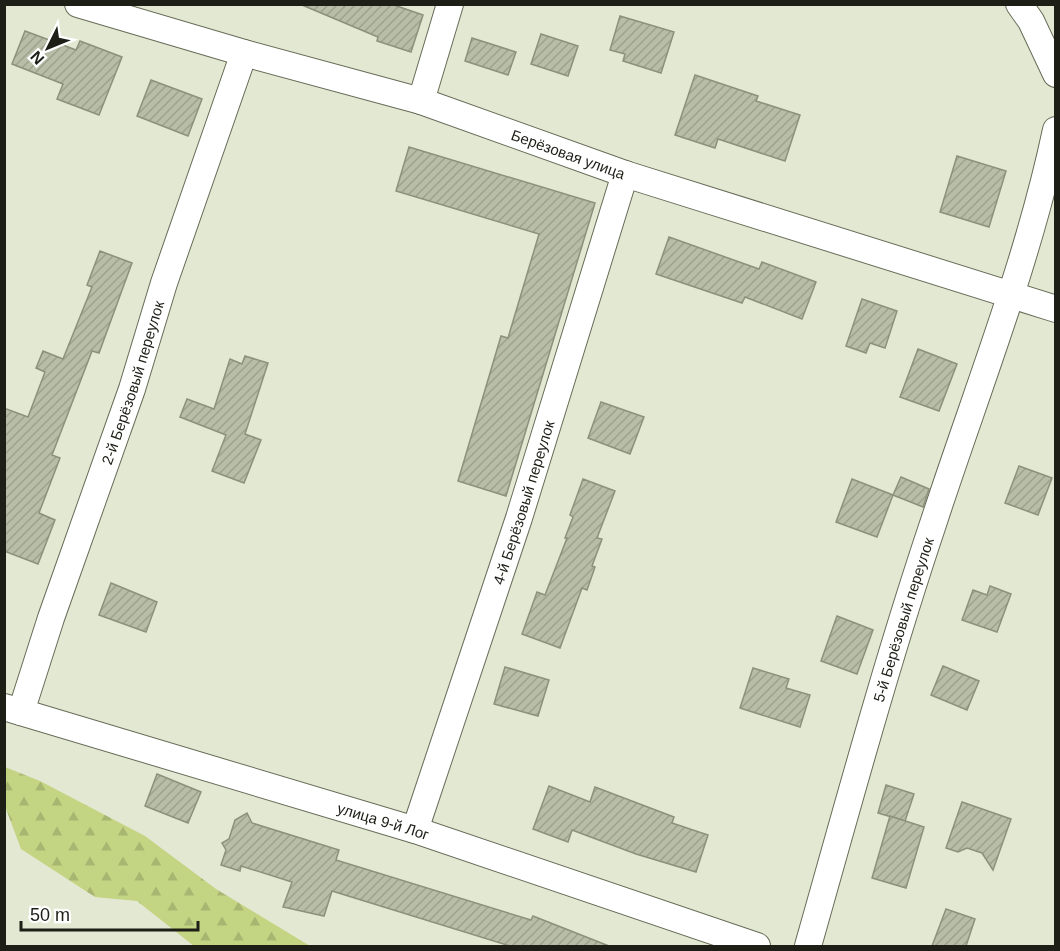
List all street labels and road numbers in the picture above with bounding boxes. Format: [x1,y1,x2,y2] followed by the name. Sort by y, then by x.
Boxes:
[509,126,628,182] street label: Берёзовая улица
[98,298,167,466] street label: 2-й Берёзовый переулок
[489,418,557,587] street label: 4-й Берёзовый переулок
[869,535,937,704] street label: 5-й Берёзовый переулок
[335,799,432,843] street label: улица 9-й Лог

